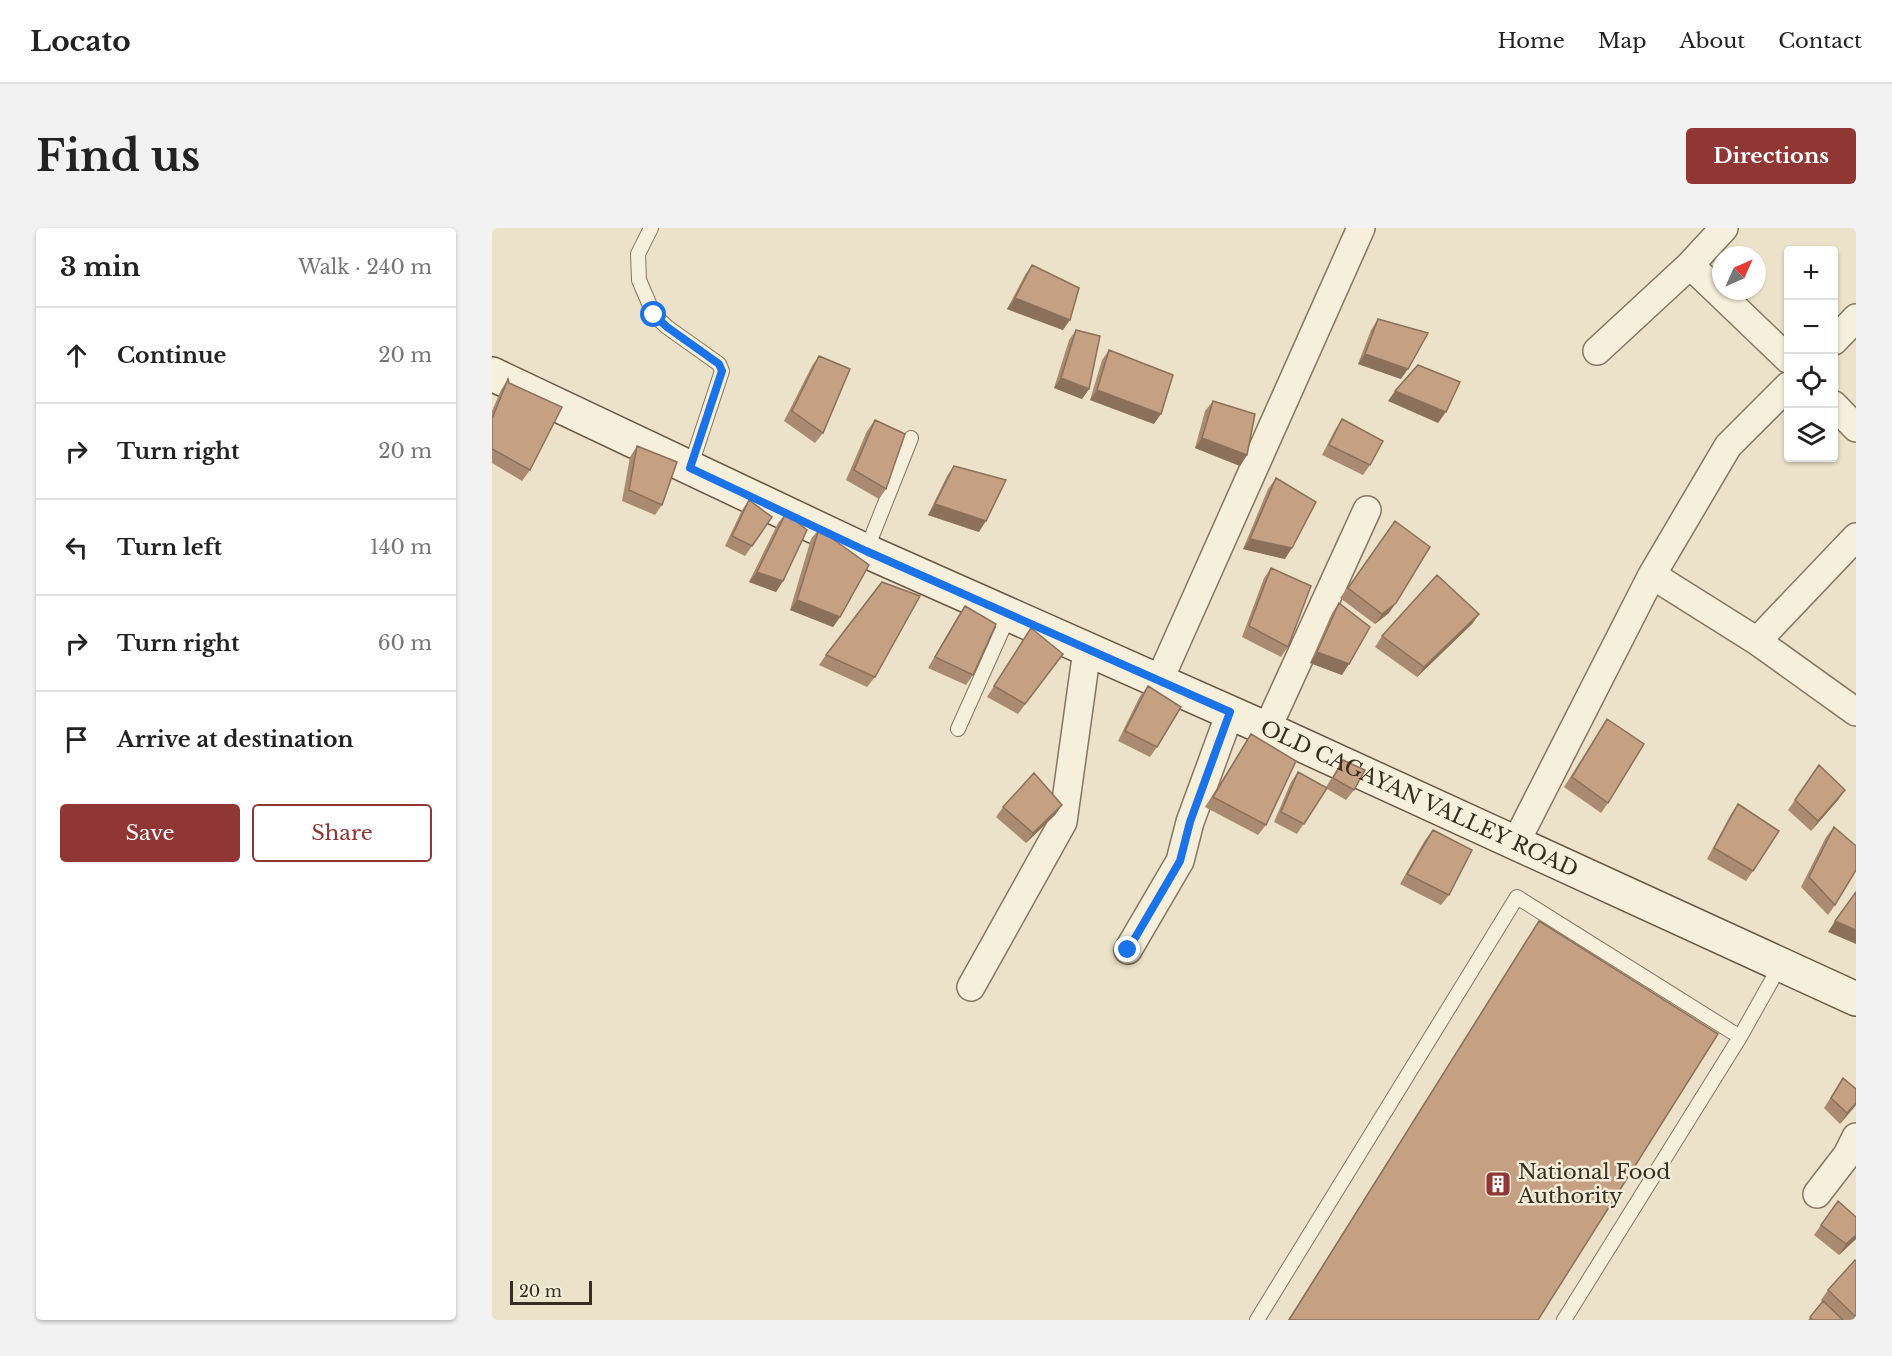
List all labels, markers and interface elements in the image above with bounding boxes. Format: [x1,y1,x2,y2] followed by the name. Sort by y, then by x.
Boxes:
[30,24,131,59] text: Locato
[1498,28,1565,54] text: Home
[1598,28,1646,54] text: Map
[1679,28,1745,54] text: About
[1778,28,1862,54] text: Contact
[1686,128,1856,184] button: Directions
[36,130,200,182] text: Find us
[1712,246,1766,300] north arrow
[1784,246,1838,462] map controls
[1784,246,1838,300] button: +
[60,251,141,283] text: 3 min
[298,255,432,279] text: Walk · 240 m
[1784,300,1838,354] button: −
[640,301,666,327] route start
[60,339,93,372] icon: ahead
[117,342,226,369] text: Continue
[378,343,432,367] text: 20 m
[1784,354,1838,408] button: locate
[1784,408,1838,462] button: layers
[60,435,93,468] icon: right
[117,438,239,465] text: Turn right
[378,439,432,463] text: 20 m
[60,531,93,564] icon: left
[117,534,222,561] text: Turn left
[370,535,432,559] text: 140 m
[60,627,93,660] icon: right
[117,630,239,657] text: Turn right
[378,631,432,655] text: 60 m
[1256,715,1582,883] street label: OLD CAGAYAN VALLEY ROAD
[60,723,93,756] icon: arrive
[117,726,354,753] text: Arrive at destination
[60,804,240,862] button: Save
[252,804,432,862] button: Share
[1114,936,1140,962] route end
[1517,1159,1670,1209] place label: National Food Authority
[1483,1169,1513,1199] building icon: National Food Authority
[510,1278,592,1306] scale bar
[519,1281,562,1301] text: 20 m

